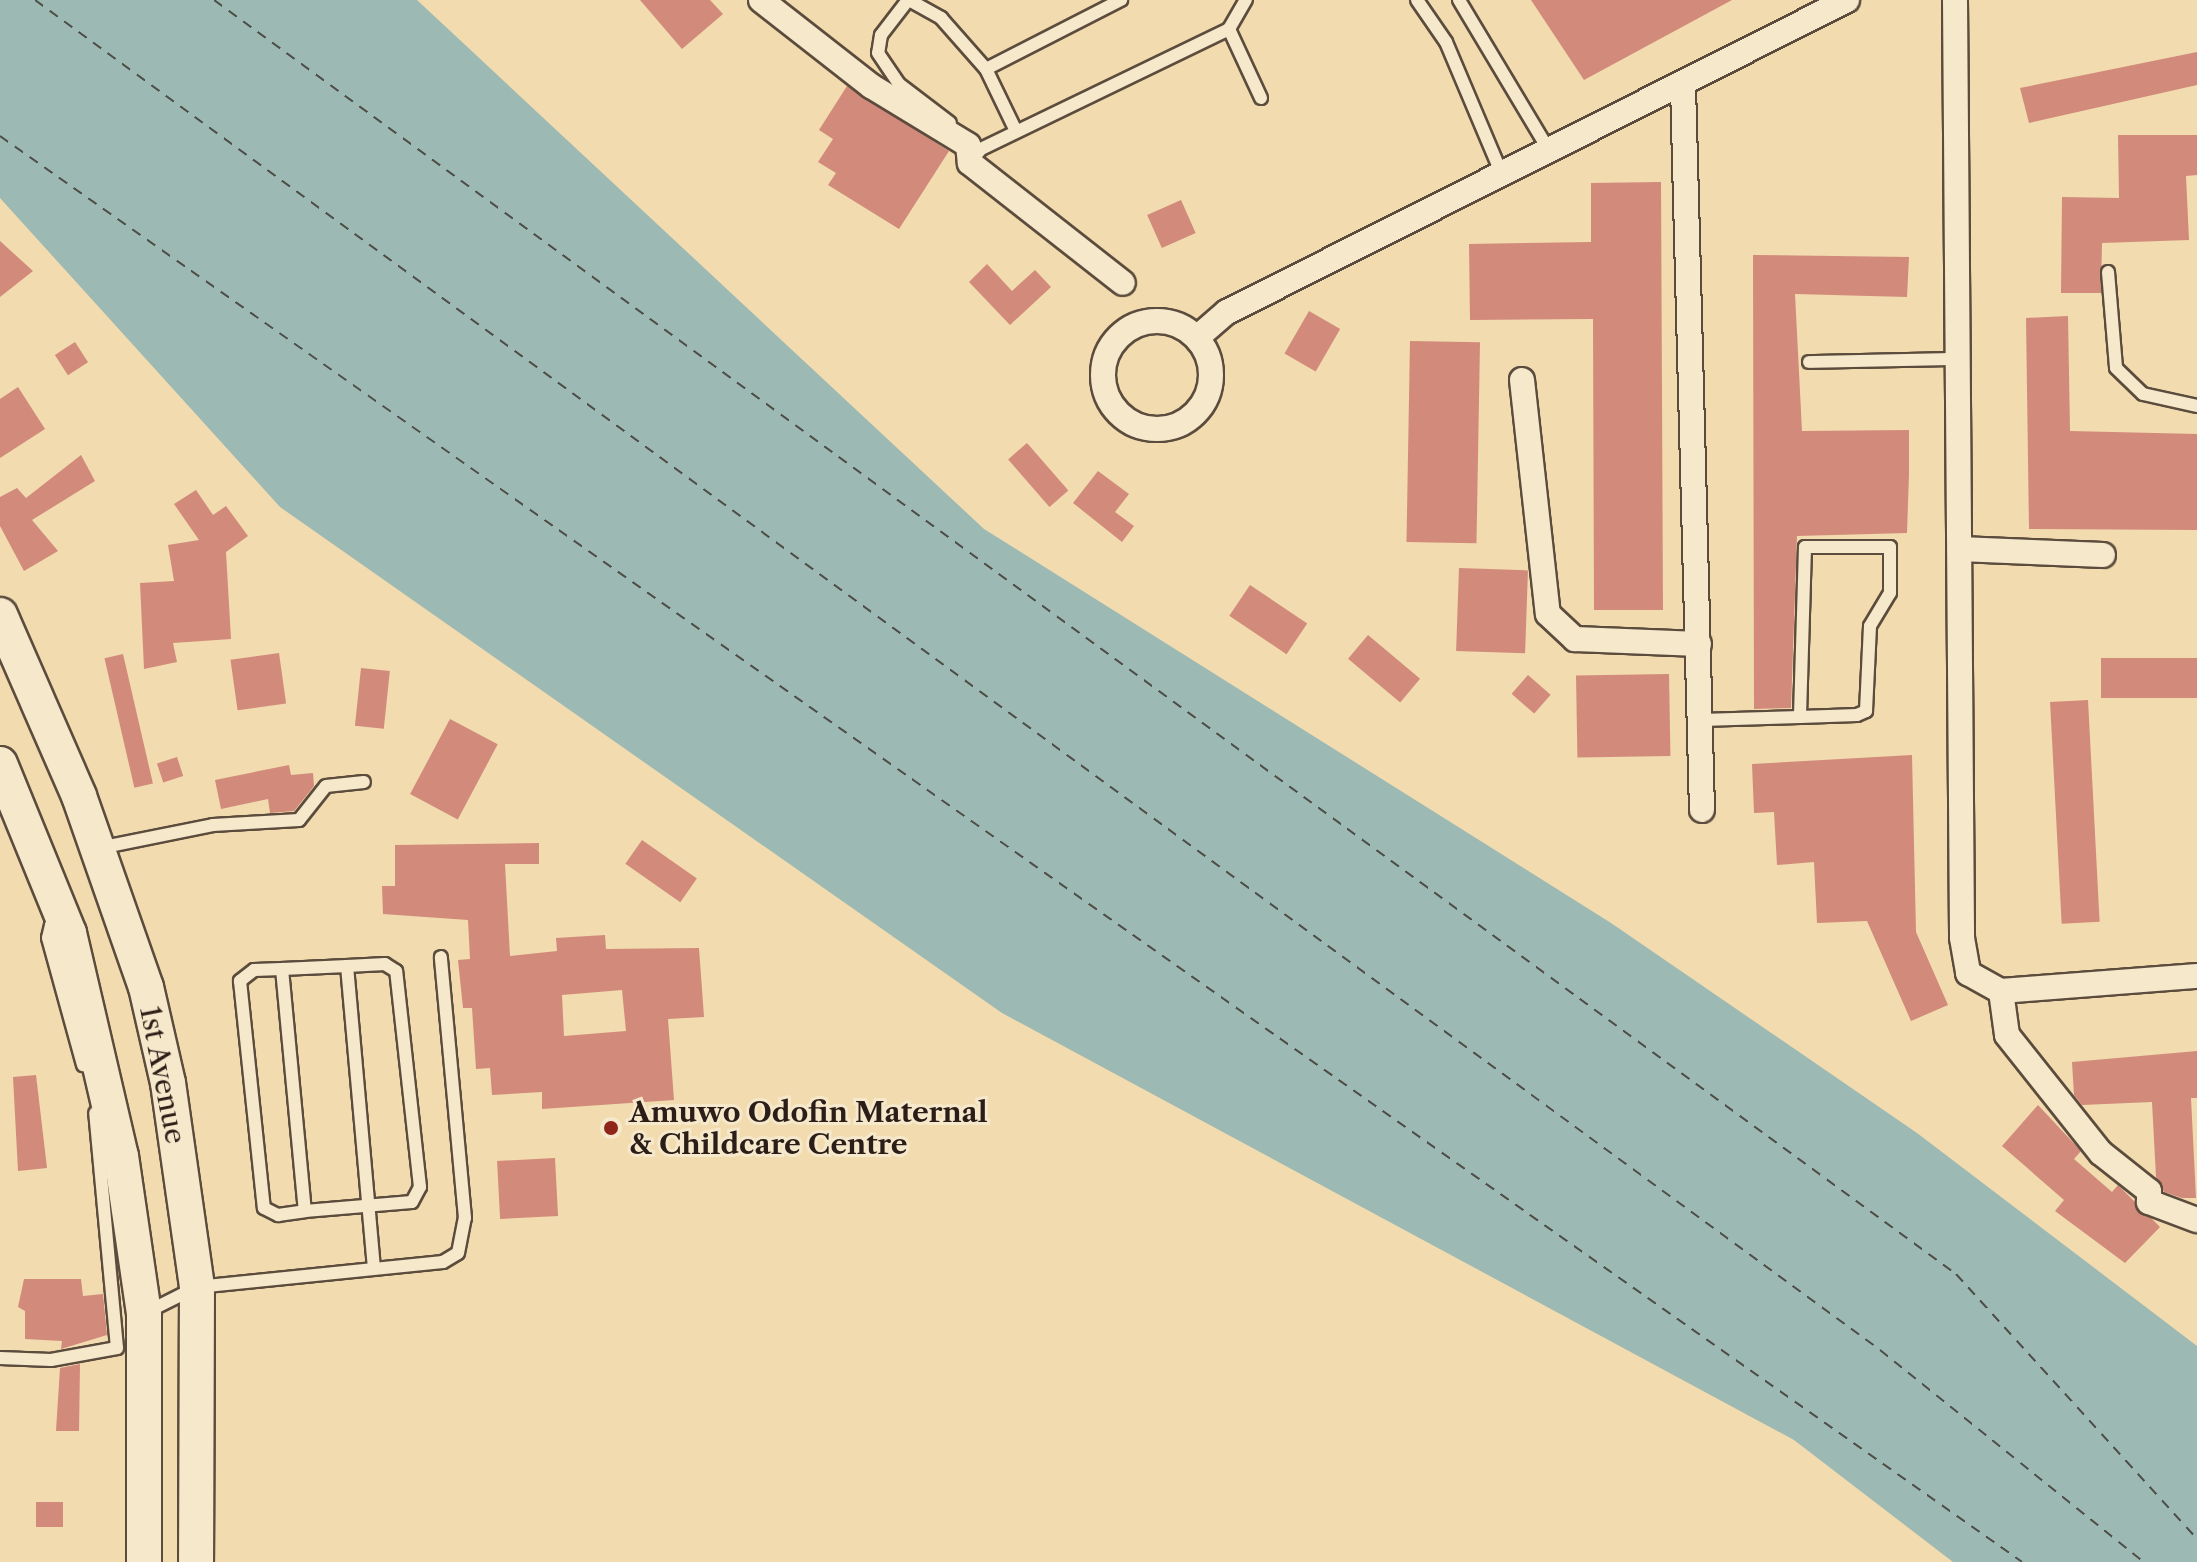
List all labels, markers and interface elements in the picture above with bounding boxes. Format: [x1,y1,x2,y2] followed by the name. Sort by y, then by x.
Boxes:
[133,1003,193,1147] street label: 1st Avenue
[629,1095,988,1161] place label: Amuwo Odofin Maternal & Childcare Centre
[600,1117,622,1139] marker: Amuwo Odofin Maternal & Childcare Centre

